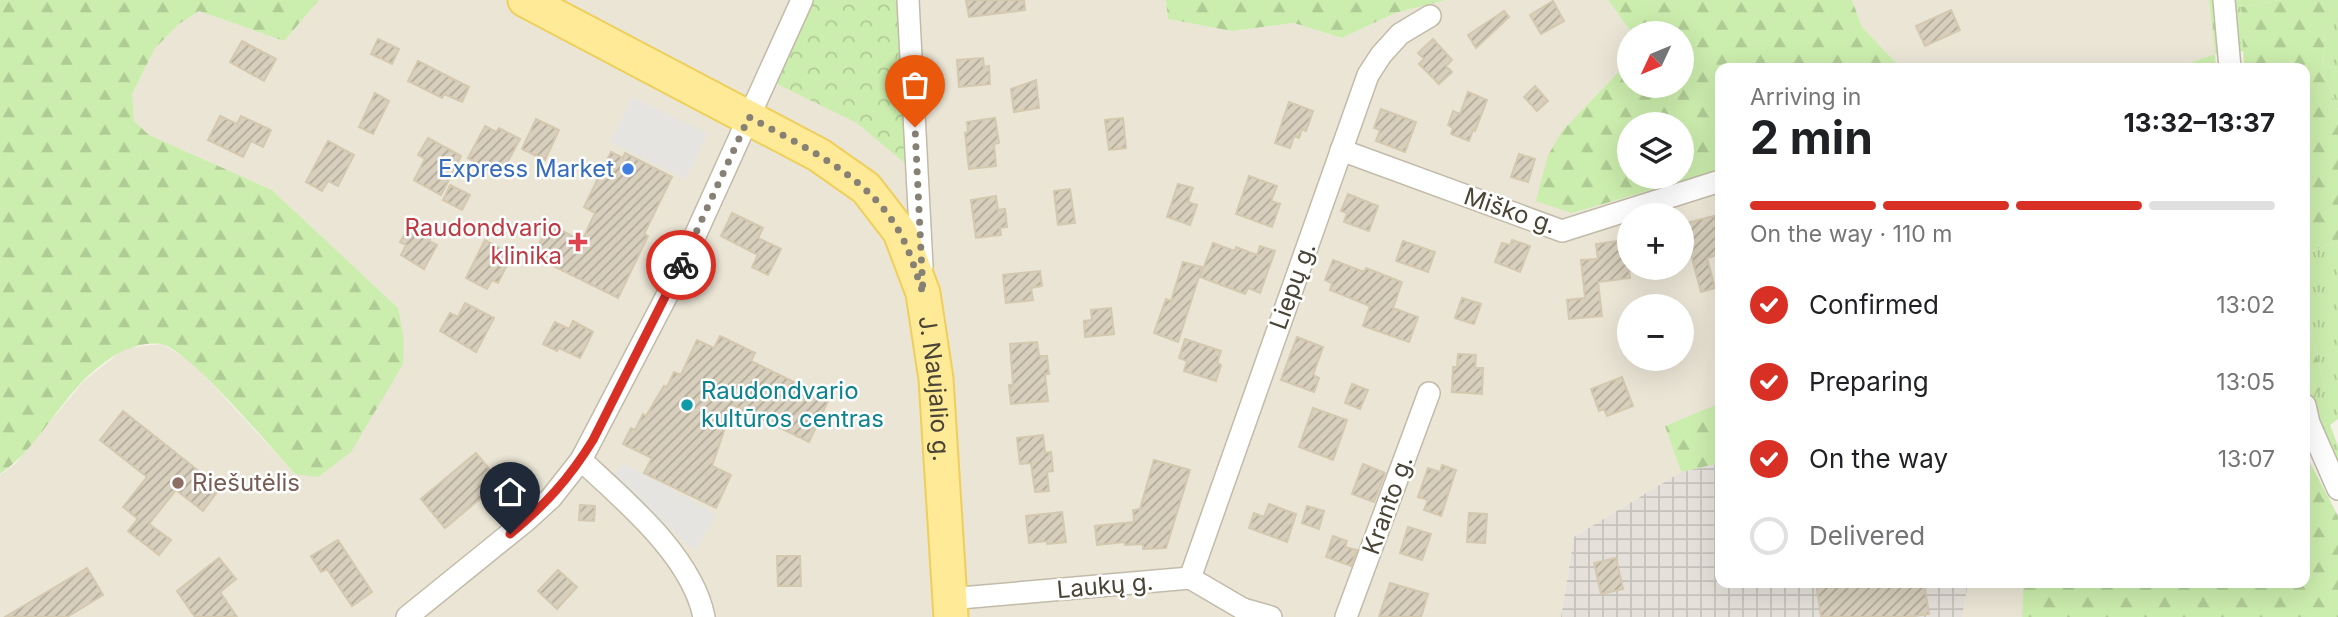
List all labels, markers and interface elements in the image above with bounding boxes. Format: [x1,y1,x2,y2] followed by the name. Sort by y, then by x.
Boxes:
[1617,21,1694,98] north arrow
[1617,21,1694,371] map controls
[885,55,945,127] pin
[896,66,934,104] icon: bag
[1750,83,1861,111] text: Arriving in
[2124,107,2275,138] text: 13:32–13:37
[1750,109,1873,165] text: 2 min
[1617,112,1694,189] button: layers
[438,154,614,183] place label: Express Market
[620,161,636,177] marker: Express Market
[1460,181,1560,240] street label: Miško g.
[1617,203,1694,280] button: +
[404,213,562,270] place label: Raudondvario klinika
[1750,220,1952,248] text: On the way · 110 m
[646,230,716,300] courier
[568,232,588,252] marker: Raudondvario klinika
[1263,238,1322,333] street label: Liepų g.
[662,246,700,284] icon: bike
[1750,286,1788,324] icon: check
[1809,289,1939,320] text: Confirmed
[2216,291,2275,319] text: 13:02
[1617,294,1694,371] button: −
[913,314,956,462] street label: J. Naujalio g.
[1750,363,1788,401] icon: check
[1809,366,1929,397] text: Preparing
[2216,368,2275,396] text: 13:05
[701,376,884,433] place label: Raudondvario kultūros centras
[679,397,695,413] marker: Raudondvario kultūros centras
[1750,440,1788,478] icon: check
[1809,443,1948,474] text: On the way
[2218,445,2275,473] text: 13:07
[1356,451,1419,558] street label: Kranto g.
[480,462,540,534] pin
[192,468,300,497] place label: Riešutėlis
[491,473,529,511] icon: home
[170,475,186,491] marker: Riešutėlis
[1809,520,1925,551] text: Delivered
[1055,567,1155,604] street label: Laukų g.

